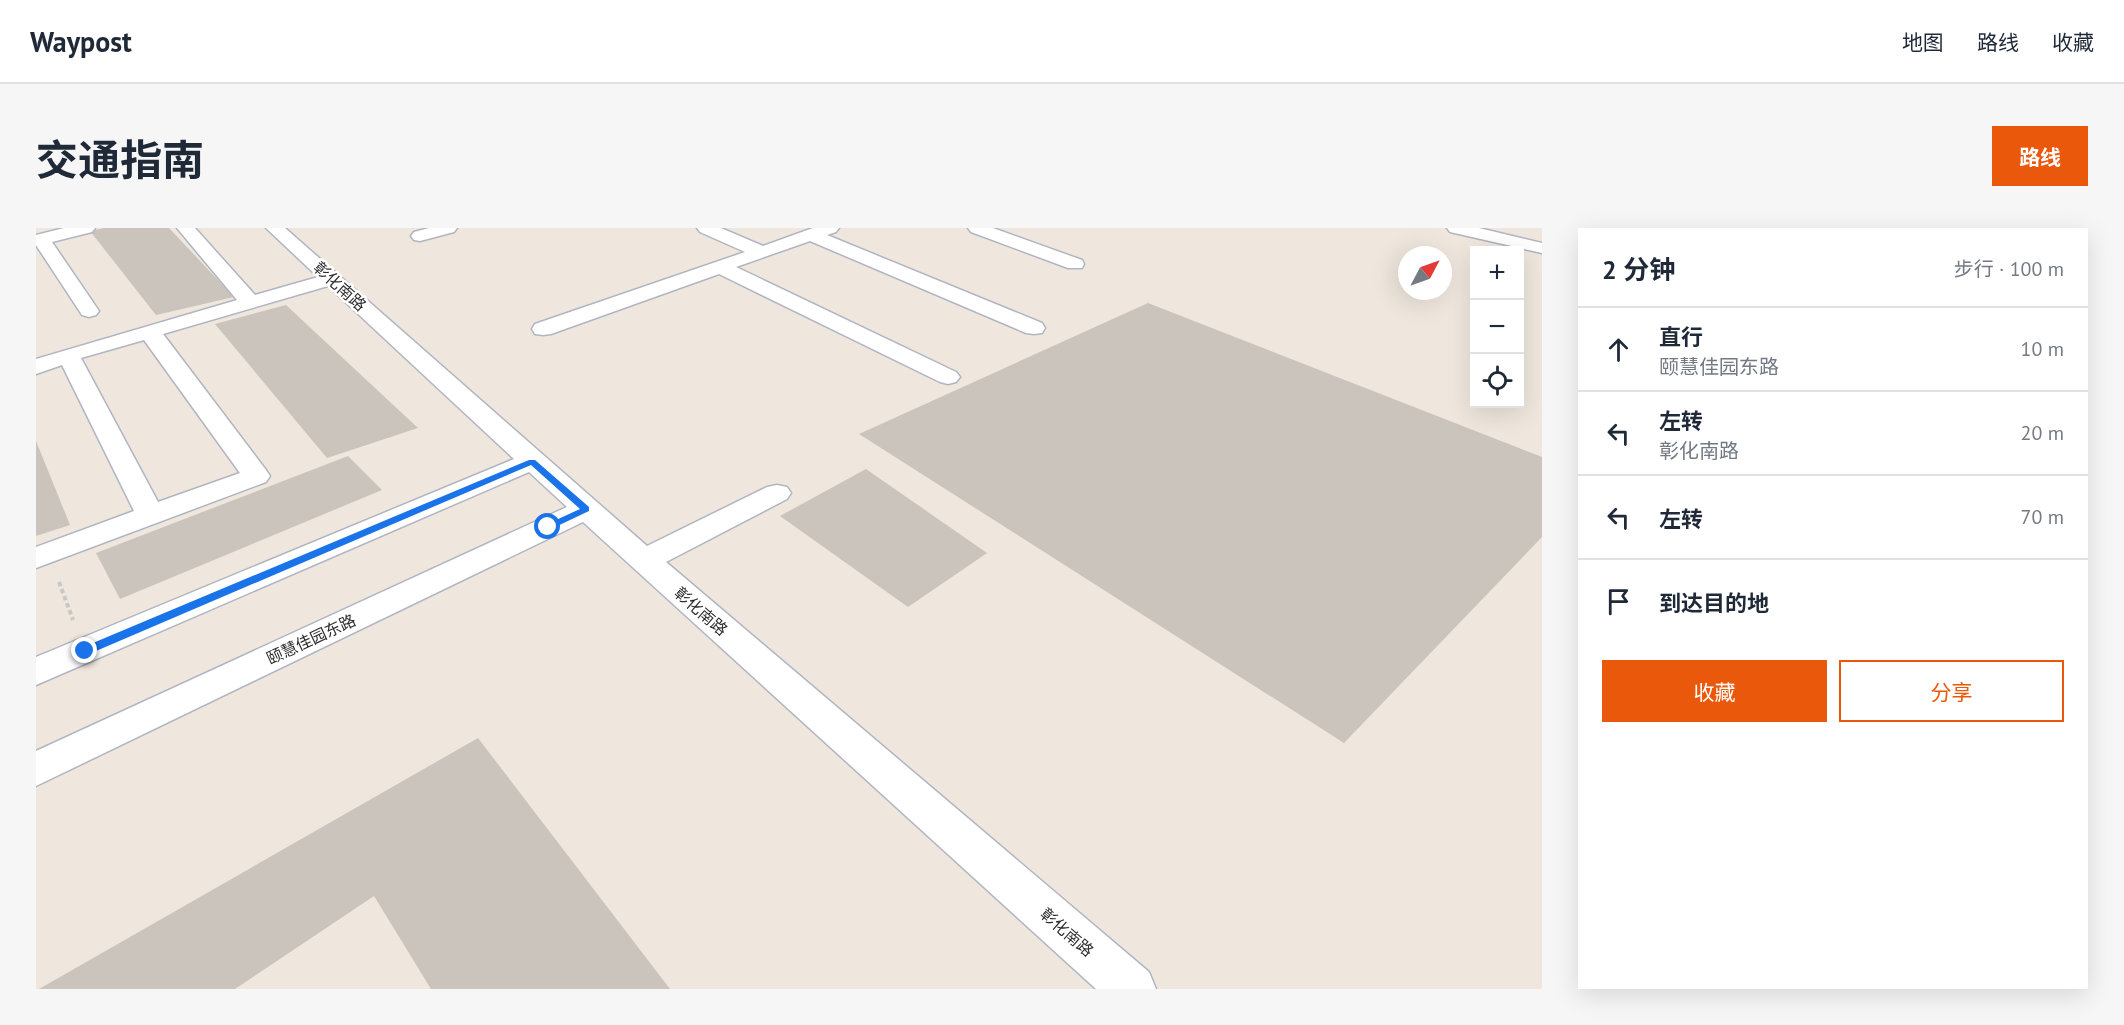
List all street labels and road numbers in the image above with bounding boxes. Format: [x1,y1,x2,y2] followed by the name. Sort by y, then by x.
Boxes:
[310,257,370,315] street label: 彰化南路
[670,582,732,640] street label: 彰化南路
[263,610,359,668] street label: 颐慧佳园东路
[1036,903,1098,961] street label: 彰化南路

